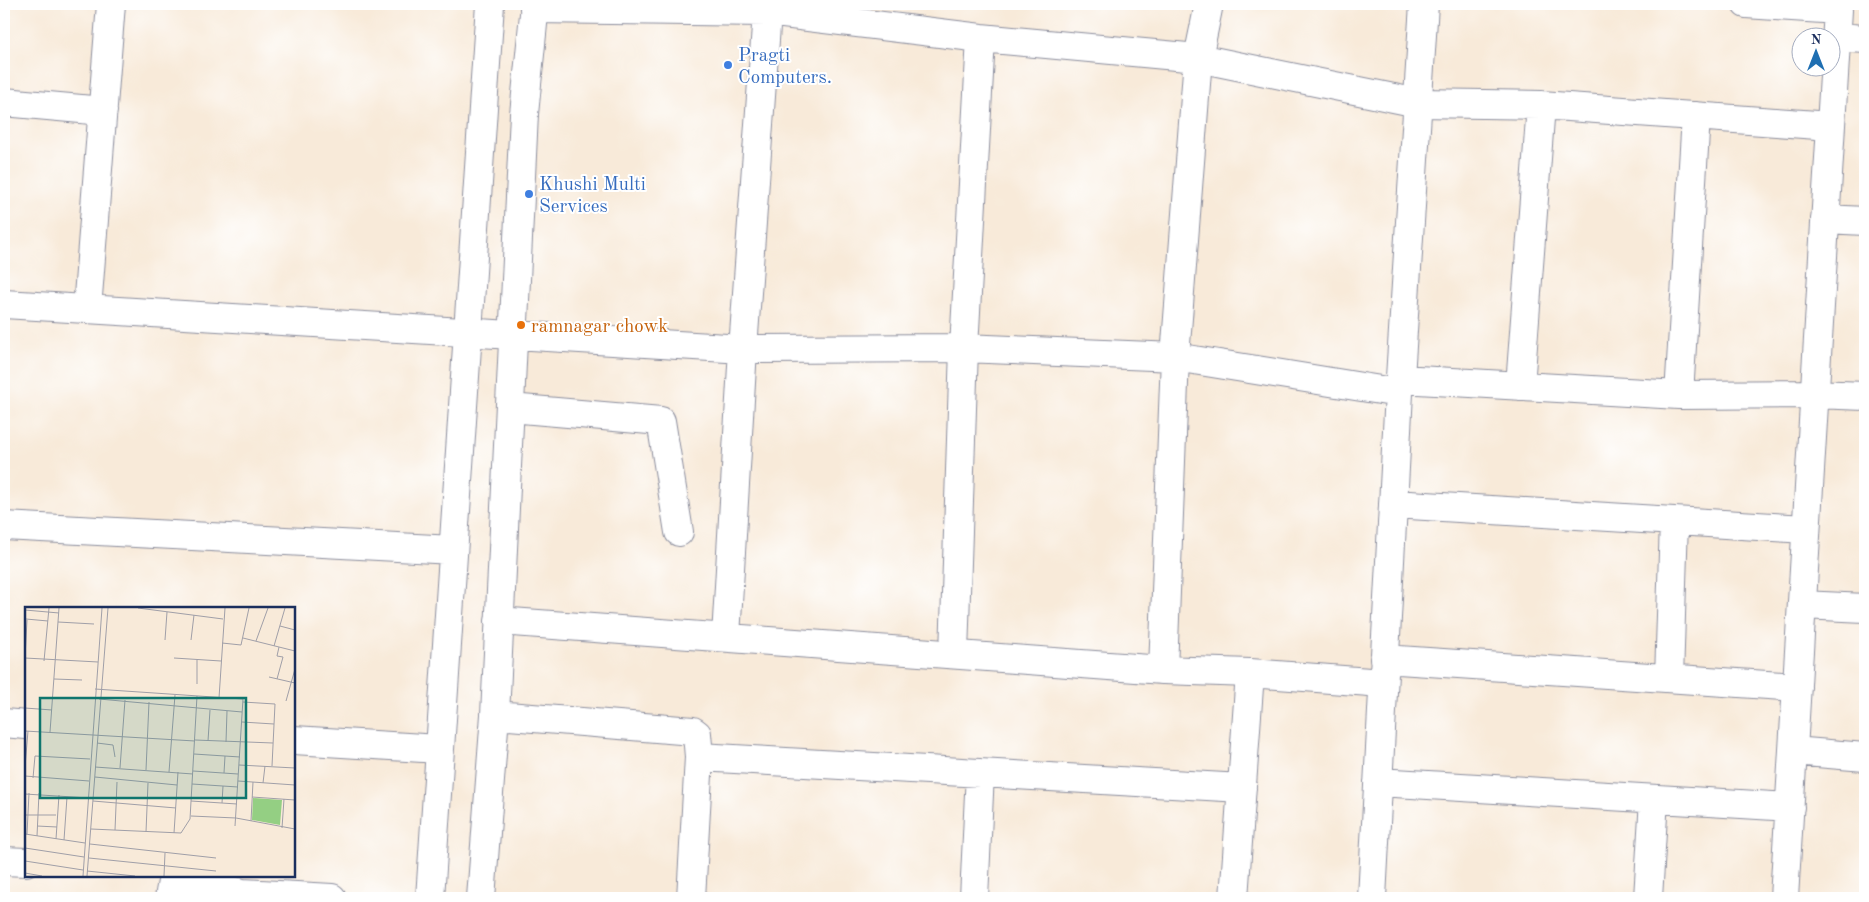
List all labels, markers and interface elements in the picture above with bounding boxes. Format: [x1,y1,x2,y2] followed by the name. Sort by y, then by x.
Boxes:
[1792,28,1842,78] north arrow
[1811,33,1822,47] text: N
[738,47,832,88] place label: Pragti Computers.
[722,59,734,71] marker: Pragti Computers.
[539,176,646,217] place label: Khushi Multi Services
[523,188,535,200] marker: Khushi Multi Services
[531,318,668,337] place label: ramnagar chowk
[515,319,527,331] marker: ramnagar chowk
[25,607,295,877] inset map

